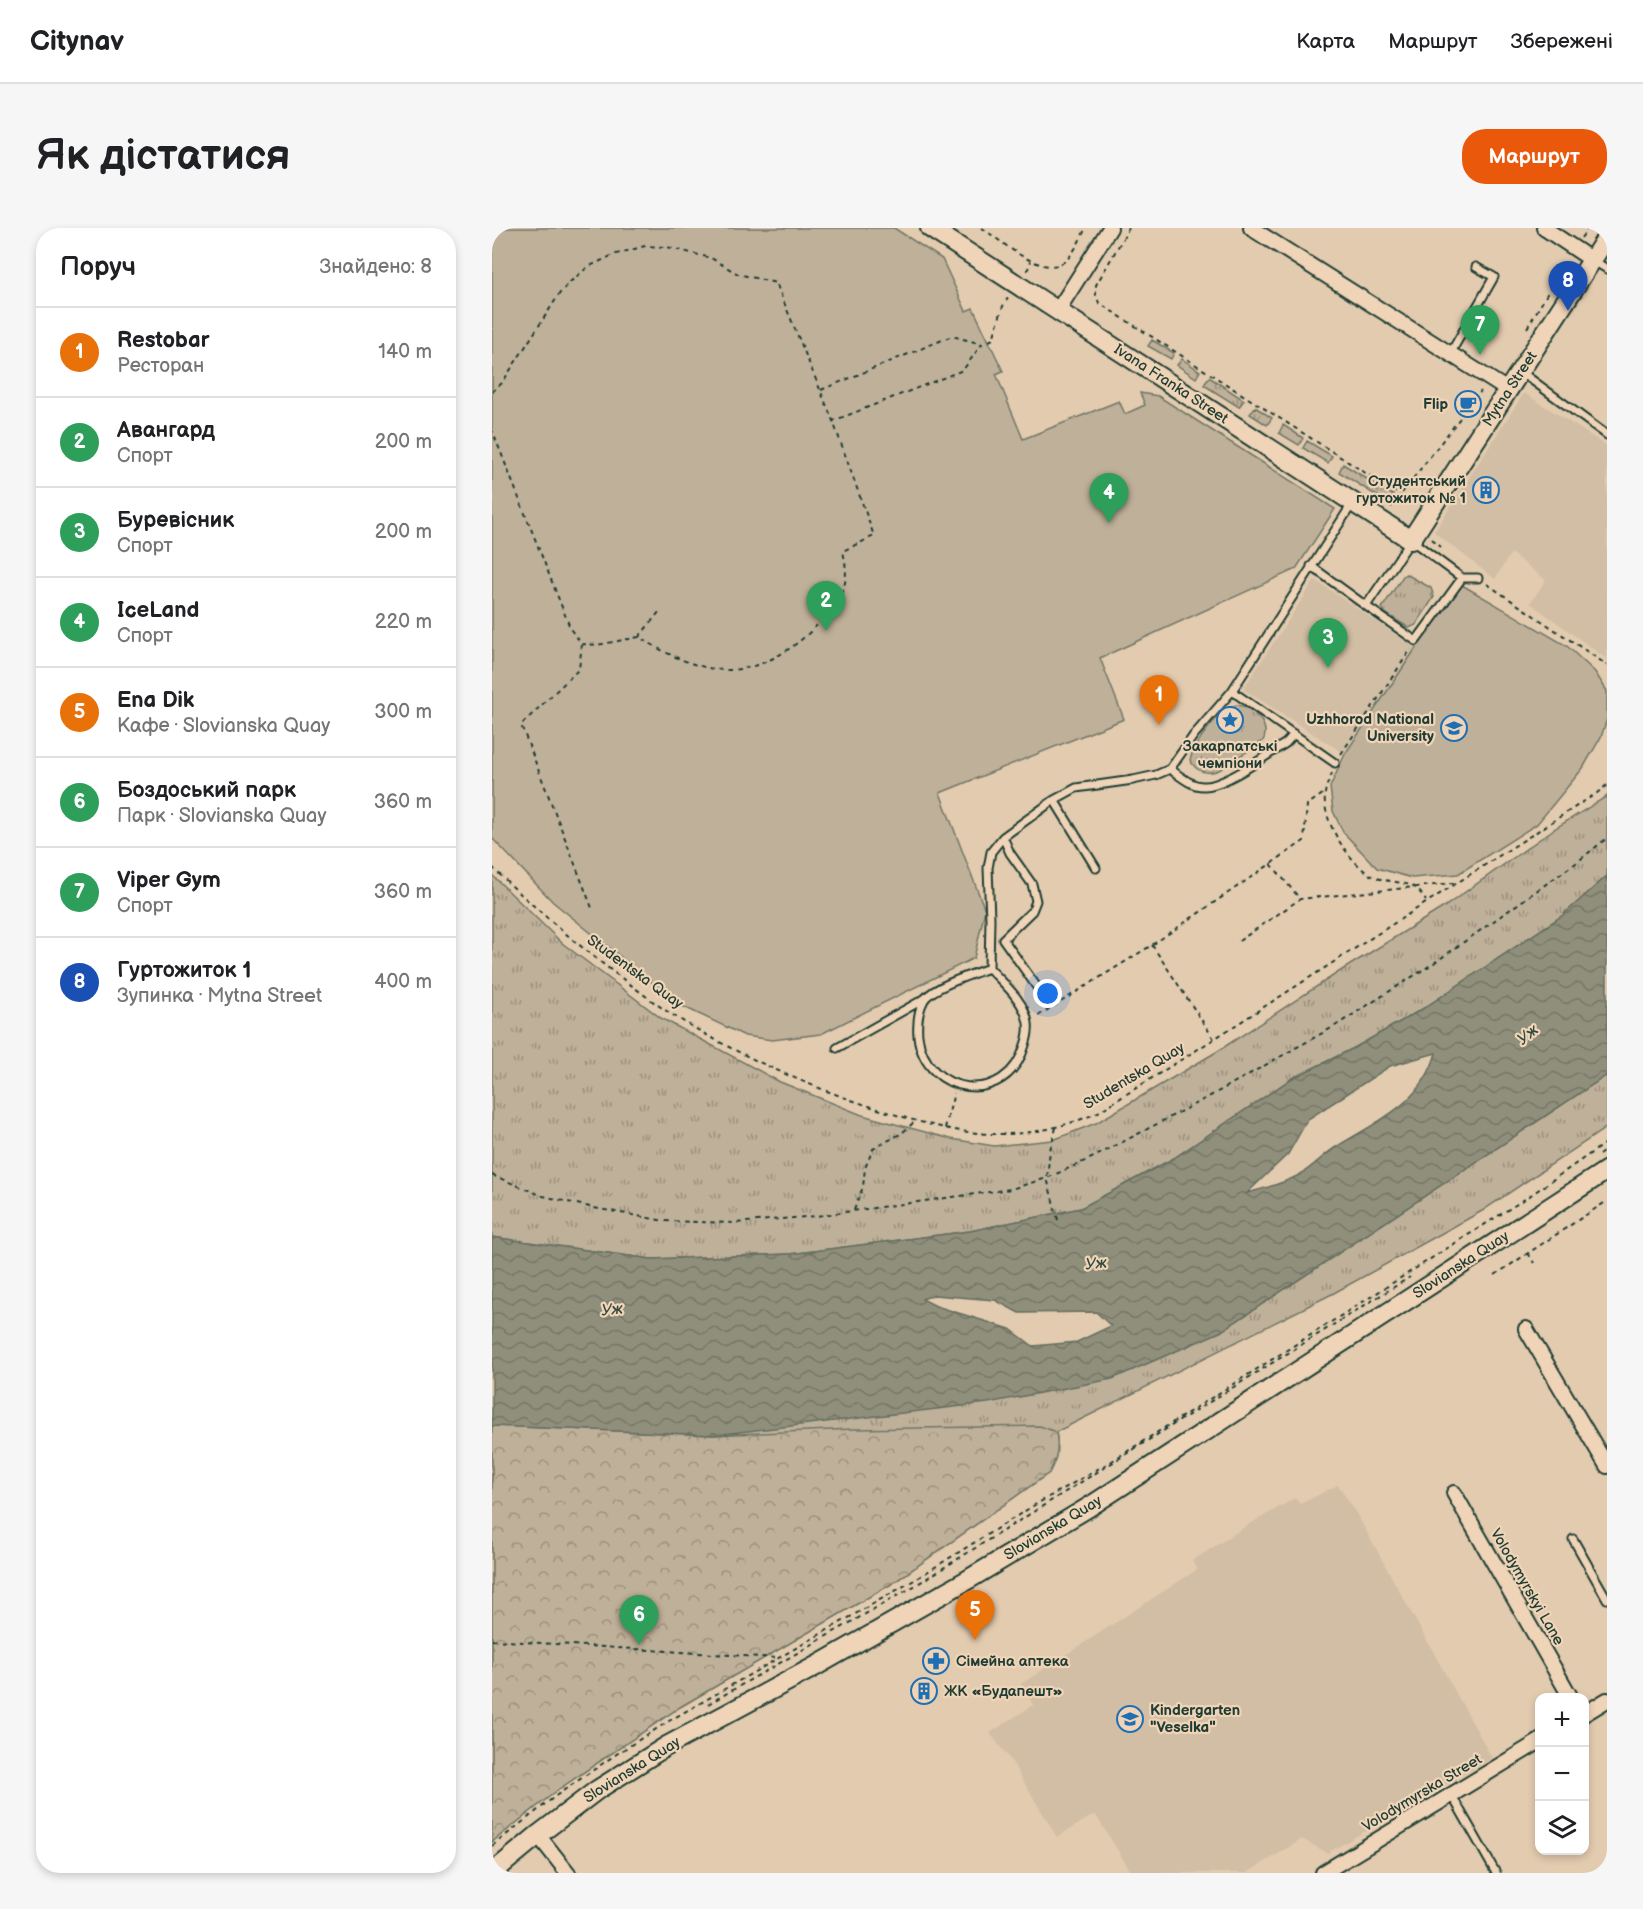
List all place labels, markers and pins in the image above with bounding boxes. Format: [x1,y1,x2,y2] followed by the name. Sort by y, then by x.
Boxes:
[1548,262,1588,311] pin: 8
[1460,306,1500,355] pin: 7
[1453,389,1483,419] cafe icon: Flip
[1423,395,1448,414] place label: Flip
[1356,472,1466,508] place label: Студентський гуртожиток № 1
[1090,474,1128,523] pin: 4
[1471,475,1501,505] building icon: Студентський гуртожиток № 1
[806,582,846,631] pin: 2
[1308,618,1348,668] pin: 3
[1140,676,1178,725] pin: 1
[1215,705,1245,735] place icon: Закарпатські чемпіони
[1306,710,1434,746] place label: Uzhhorod National University
[1439,713,1469,743] school or university icon: Uzhhorod National University
[1182,737,1278,773] place label: Закарпатські чемпіони
[956,1590,994,1640] pin: 5
[620,1596,658,1645] pin: 6
[921,1646,951,1676] pharmacy icon: Сімейна аптека
[956,1652,1069,1671] place label: Сімейна аптека
[909,1676,939,1706] building icon: ЖК «Будапешт»
[944,1682,1063,1701] place label: ЖК «Будапешт»
[1150,1701,1240,1737] place label: Kindergarten "Veselka"
[1115,1704,1145,1734] school or university icon: Kindergarten "Veselka"

